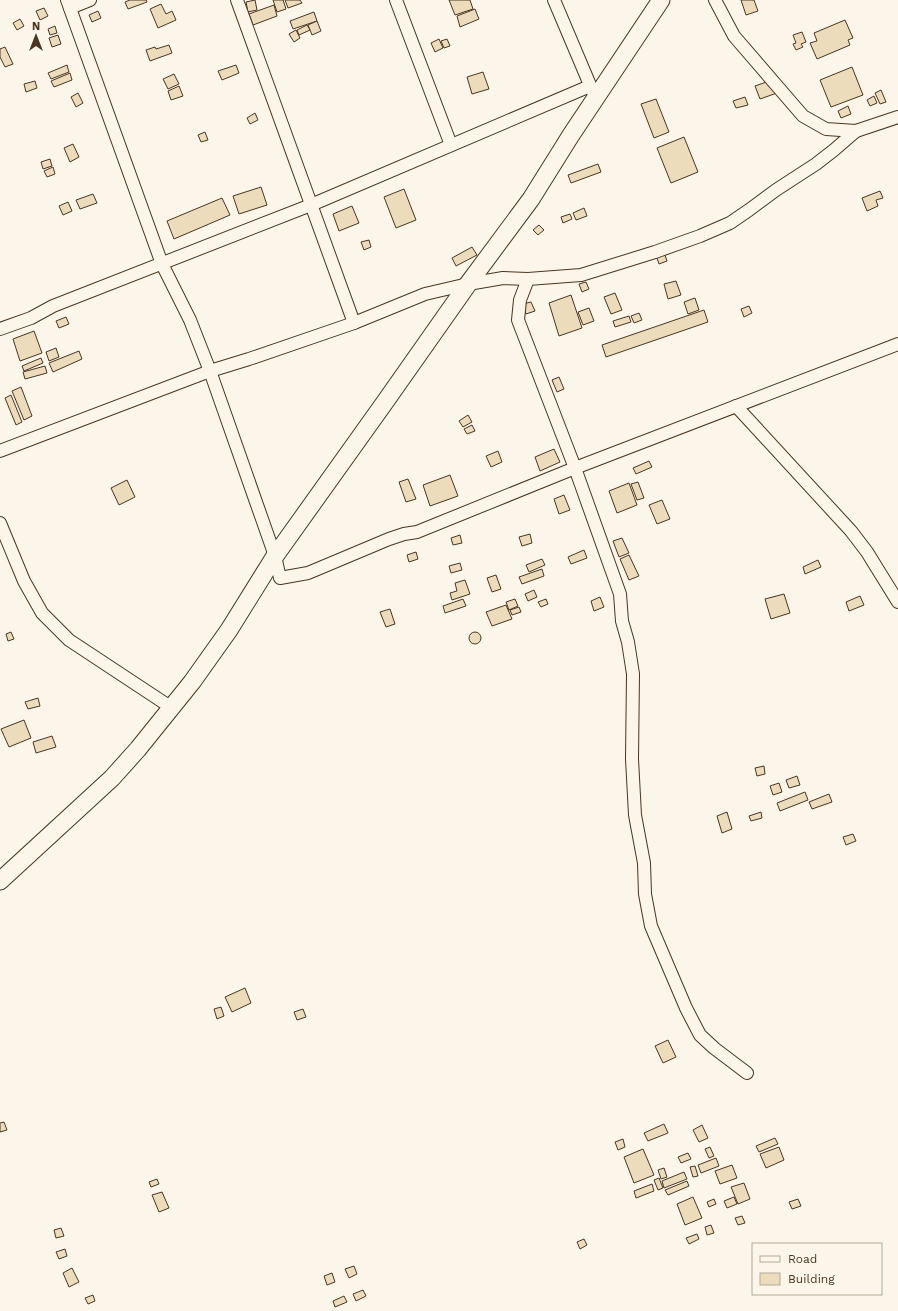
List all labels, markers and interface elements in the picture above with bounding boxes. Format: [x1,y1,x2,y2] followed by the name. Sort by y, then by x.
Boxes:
[16,16,56,56] north arrow
[32,20,40,33] text: N
[752,1243,882,1295] legend
[788,1252,817,1266] text: Road
[788,1272,835,1286] text: Building

